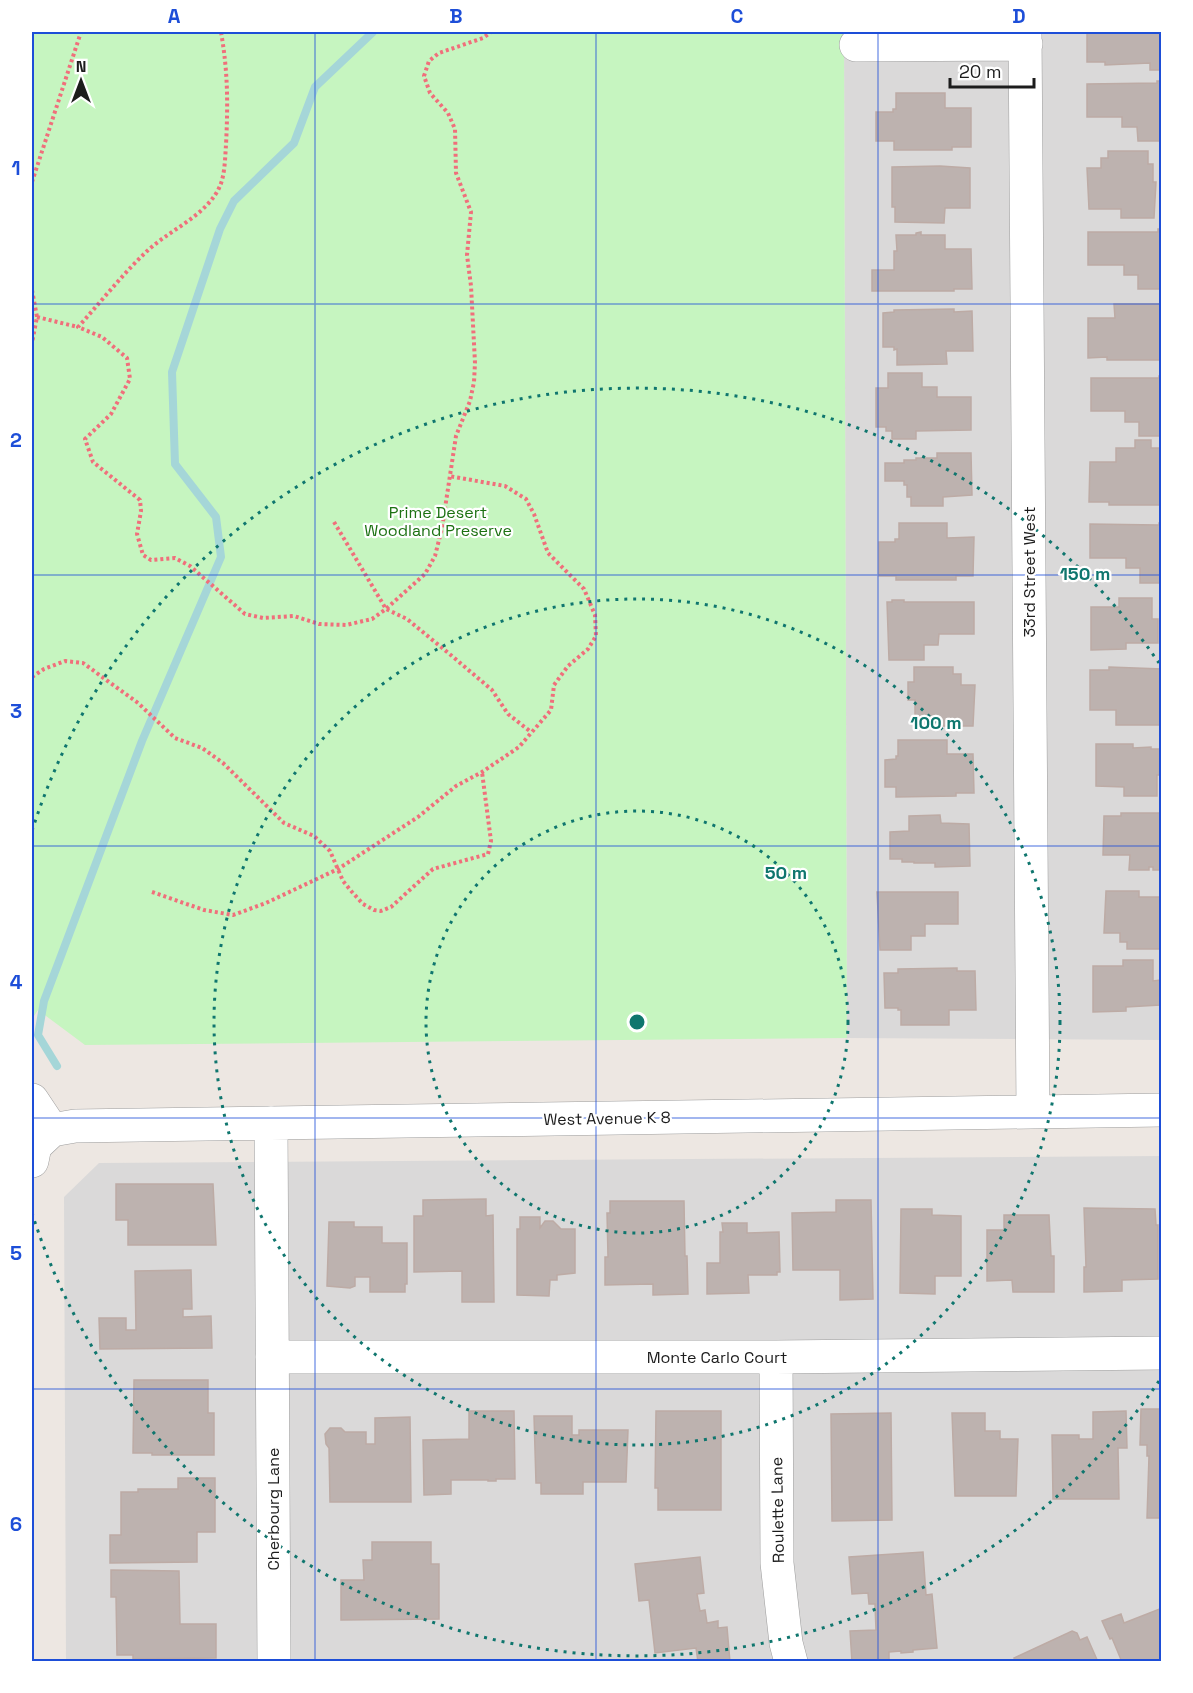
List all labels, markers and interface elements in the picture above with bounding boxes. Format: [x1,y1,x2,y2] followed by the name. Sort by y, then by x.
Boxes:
[168,3,181,29] text: A
[449,3,463,29] text: B
[731,3,744,29] text: C
[1012,3,1026,29] text: D
[51,51,111,111] north arrow
[950,51,1034,89] scale bar
[76,56,86,77] text: N
[959,60,1002,83] text: 20 m
[11,155,21,181] text: 1
[10,427,22,453] text: 2
[364,502,512,541] park label: Prime Desert Woodland Preserve
[1019,506,1040,638] street label: 33rd Street West
[1060,562,1110,585] text: 150 m
[10,698,22,724] text: 3
[910,711,962,734] text: 100 m
[765,861,807,884] text: 50 m
[10,969,23,995] text: 4
[627,1012,647,1032] centre of rings
[543,1107,671,1130] street label: West Avenue K 8
[10,1240,22,1266] text: 5
[647,1347,787,1368] street label: Monte Carlo Court
[263,1448,284,1570] street label: Cherbourg Lane
[766,1457,789,1563] street label: Roulette Lane
[10,1511,22,1537] text: 6

